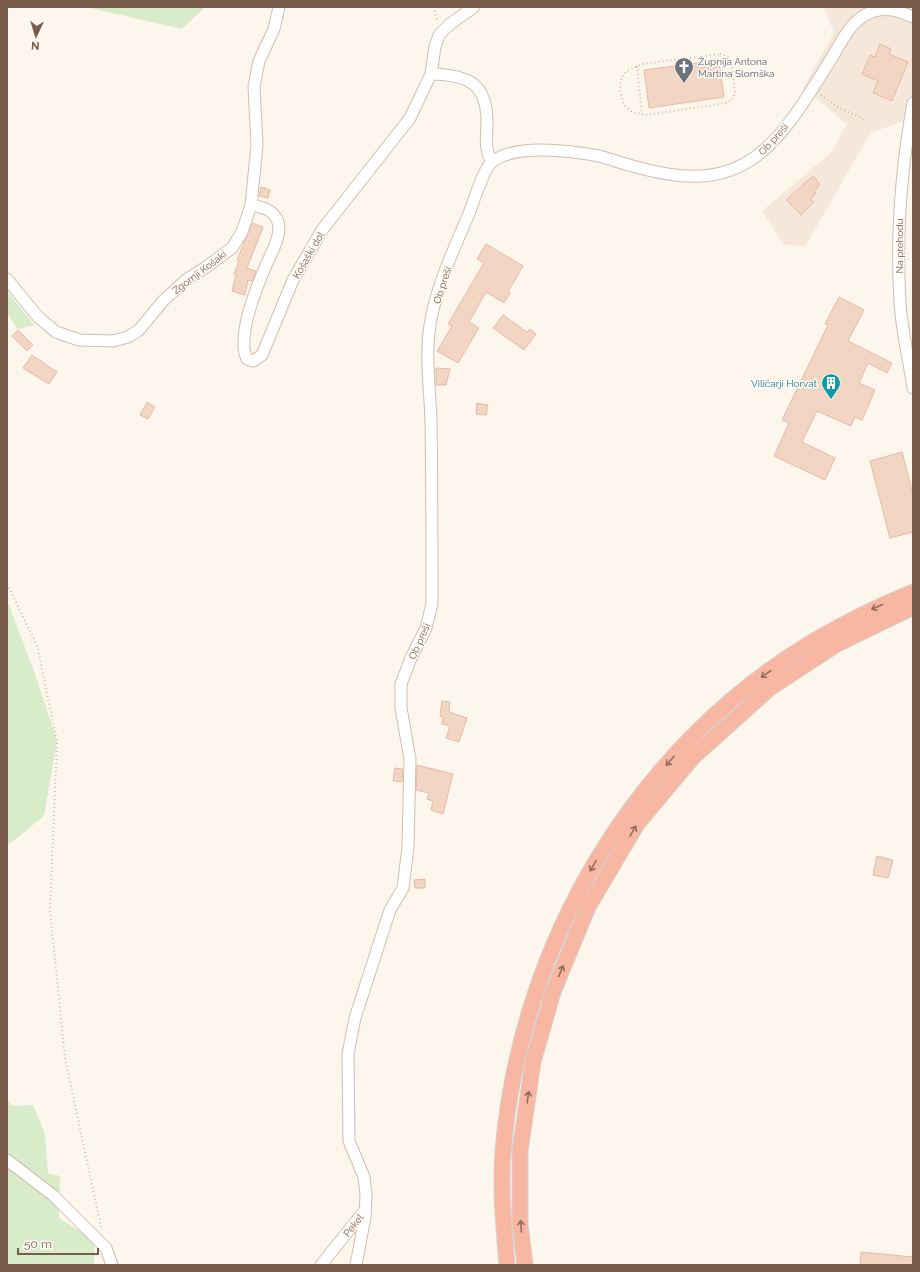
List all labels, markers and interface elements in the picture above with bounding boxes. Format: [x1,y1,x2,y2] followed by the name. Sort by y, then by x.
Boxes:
[16,16,56,56] north arrow
[31,39,40,52] text: N
[673,56,695,84] church icon: Župnija Antona Martina Slomška
[698,56,775,79] place label: Župnija Antona Martina Slomška
[756,121,790,157] street label: Ob preši
[894,218,905,274] street label: Na prehodu
[291,230,326,281] street label: Košaški dol
[170,249,228,296] street label: Zgornji Košaki
[431,265,454,305] street label: Ob preši
[820,372,842,400] building icon: Viličarji Horvat
[751,378,818,389] place label: Viličarji Horvat
[872,604,884,611] one-way arrow
[407,621,432,661] street label: Ob preši
[761,670,772,678] one-way arrow
[665,756,674,766] one-way arrow
[629,825,637,837] one-way arrow
[589,860,597,872] one-way arrow
[558,966,565,978] one-way arrow
[524,1091,532,1104] one-way arrow
[341,1212,366,1239] street label: Pekel
[517,1220,525,1233] one-way arrow
[18,1230,98,1256] scale bar
[24,1237,52,1251] text: 50 m

